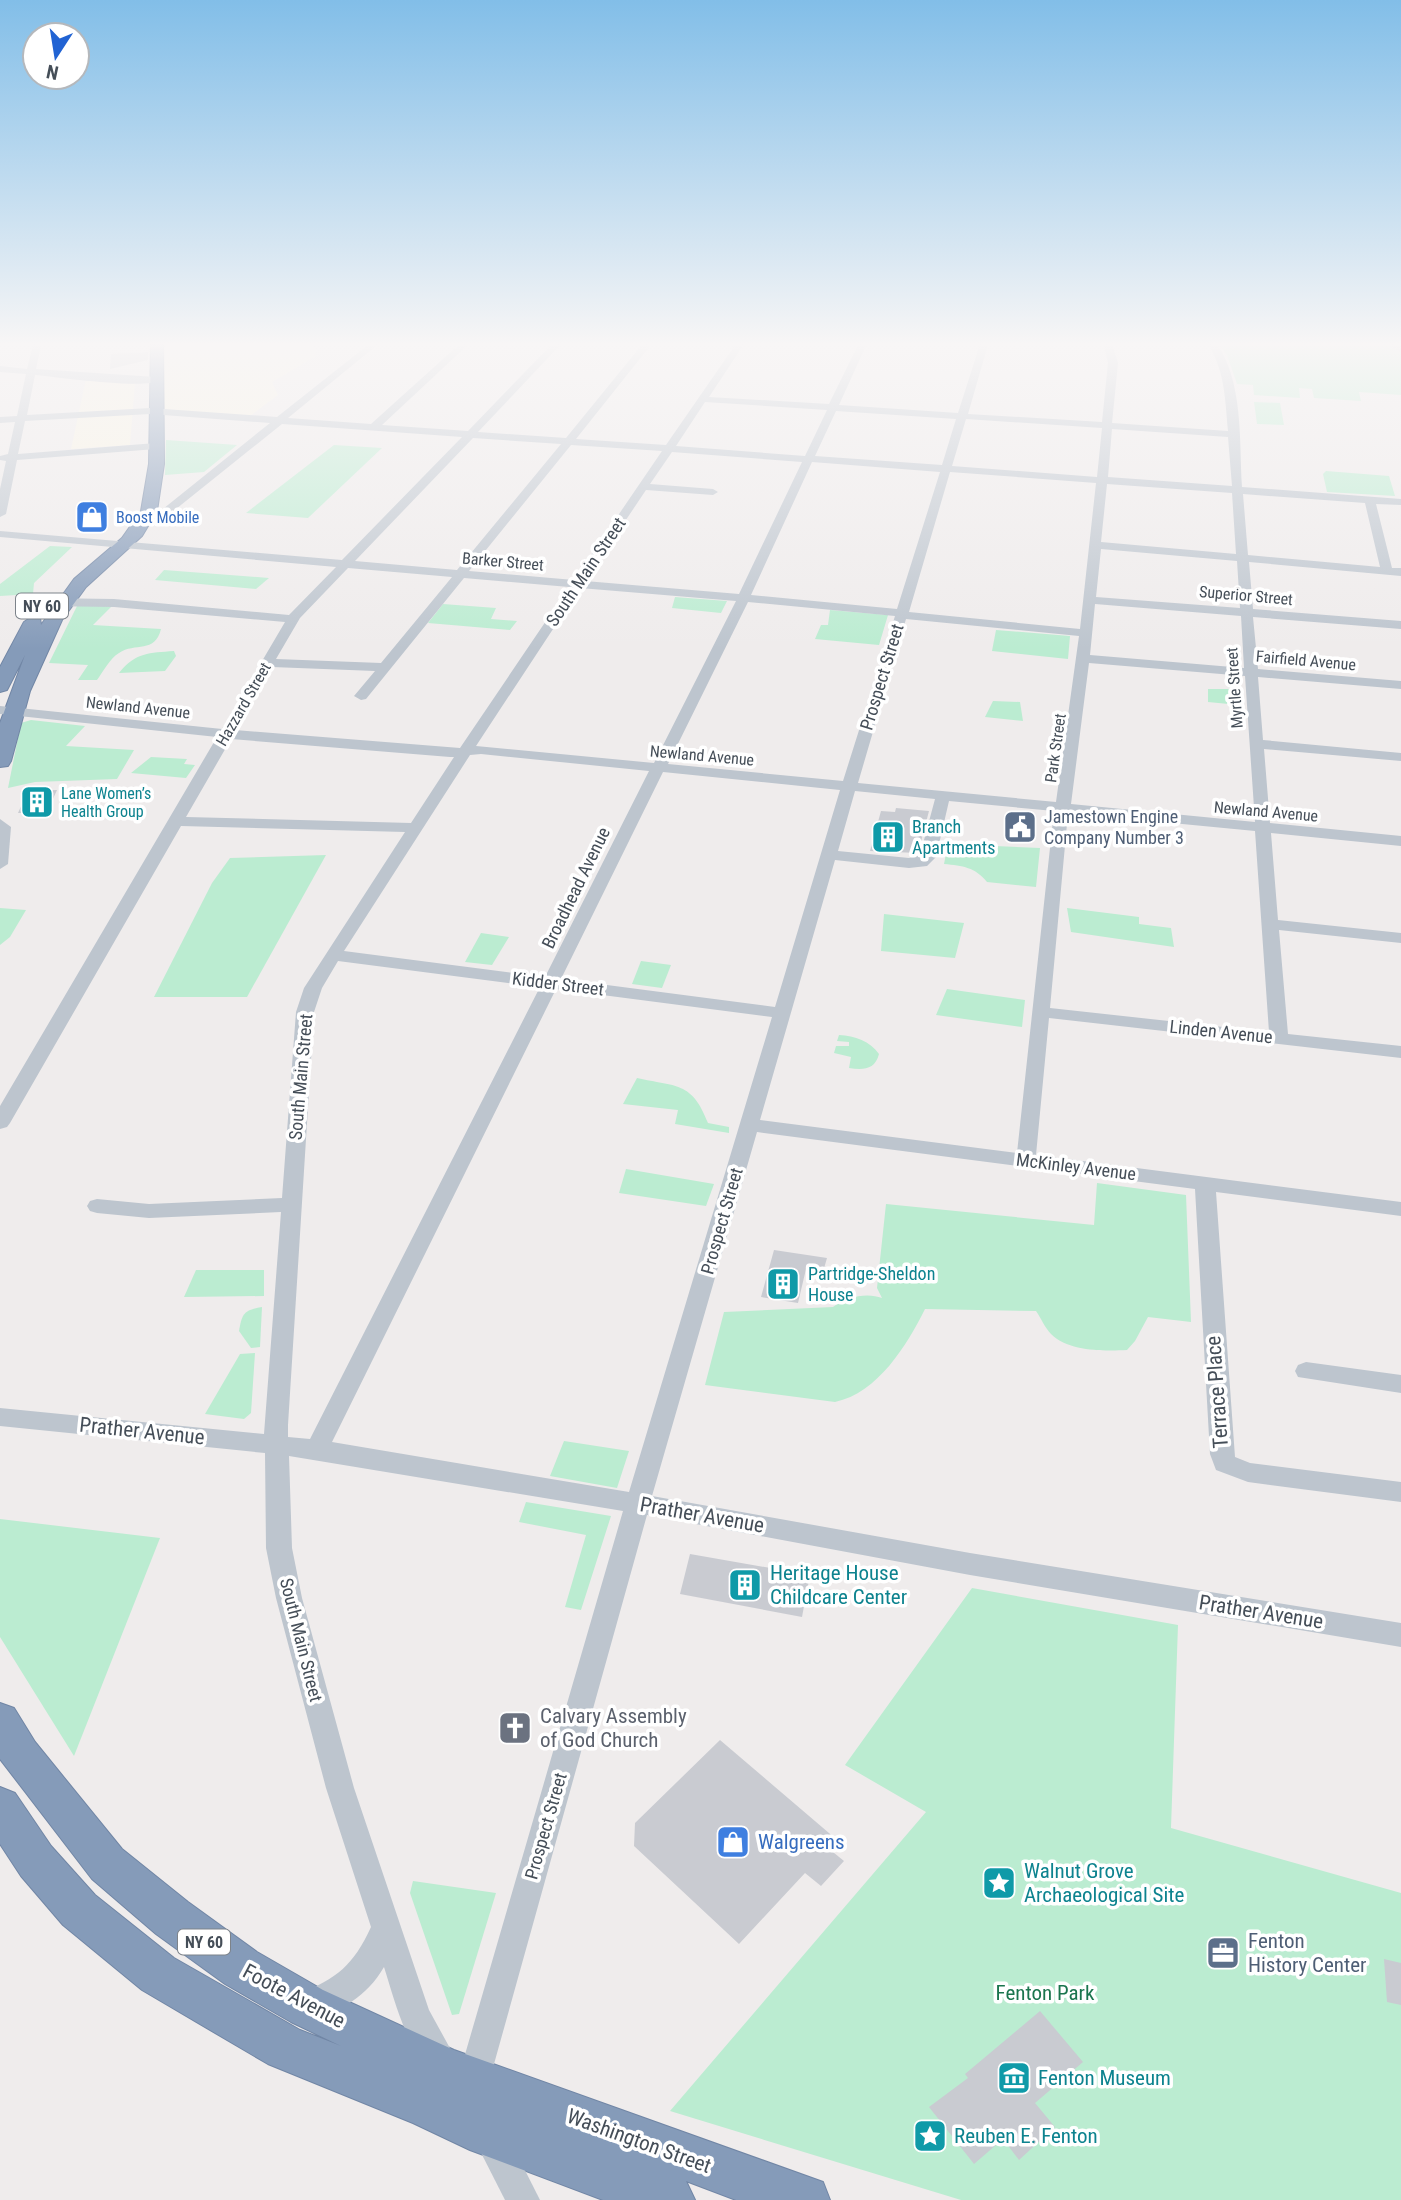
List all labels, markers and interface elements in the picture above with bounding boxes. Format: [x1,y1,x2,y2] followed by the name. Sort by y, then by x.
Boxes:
[21,21,91,91] north arrow
[44,60,61,85] text: N
[73,498,111,536] shop icon: Boost Mobile
[116,508,199,527] place label: Boost Mobile
[541,513,630,630] street label: South Main Street
[461,548,545,575] street label: Barker Street
[1198,582,1294,609] street label: Superior Street
[16,594,68,618] road number: NY 60
[855,621,908,732] street label: Prospect Street
[1222,647,1247,729] street label: Myrtle Street
[1255,647,1357,674] street label: Fairfield Avenue
[212,659,275,749] street label: Hazzard Street
[85,693,191,722] street label: Newland Avenue
[1041,712,1070,784] street label: Park Street
[649,741,755,770] street label: Newland Avenue
[18,783,56,821] building icon: Lane Women’s Health Group
[61,784,151,821] place label: Lane Women’s Health Group
[1213,797,1319,826] street label: Newland Avenue
[1044,806,1184,848] place label: Jamestown Engine Company Number 3
[1001,808,1039,846] public building icon: Jamestown Engine Company Number 3
[912,816,995,858] place label: Branch Apartments
[869,818,907,856] building icon: Branch Apartments
[537,824,614,952] street label: Broadhead Avenue
[511,967,605,1000] street label: Kidder Street
[285,1013,316,1141] street label: South Main Street
[1169,1016,1274,1047] street label: Linden Avenue
[1015,1149,1137,1184] street label: McKinley Avenue
[696,1165,747,1277] street label: Prospect Street
[808,1263,935,1305] place label: Partridge-Sheldon House
[764,1265,802,1303] building icon: Partridge-Sheldon House
[1201,1335,1233,1449] street label: Terrace Place
[78,1413,206,1450] street label: Prather Avenue
[638,1492,766,1538] street label: Prather Avenue
[770,1561,907,1609] place label: Heritage House Childcare Center
[726,1566,764,1604] building icon: Heritage House Childcare Center
[276,1576,327,1704] street label: South Main Street
[1197,1590,1325,1634] street label: Prather Avenue
[540,1704,687,1752] place label: Calvary Assembly of God Church
[496,1709,534,1747] church icon: Calvary Assembly of God Church
[520,1770,571,1882] street label: Prospect Street
[714,1823,752,1861] shop icon: Walgreens
[758,1830,845,1854] place label: Walgreens
[1024,1859,1184,1907] place label: Walnut Grove Archaeological Site
[980,1864,1018,1902] place icon: Walnut Grove Archaeological Site
[1248,1929,1367,1977] place label: Fenton History Center
[178,1930,230,1954] road number: NY 60
[1204,1934,1242,1972] office icon: Fenton History Center
[239,1959,349,2033] street label: Foote Avenue
[996,1981,1095,2005] park label: Fenton Park
[995,2059,1033,2097] museum icon: Fenton Museum
[1038,2066,1171,2090] place label: Fenton Museum
[564,2104,714,2178] street label: Washington Street
[911,2117,949,2155] place icon: Reuben E. Fenton
[954,2124,1098,2148] place label: Reuben E. Fenton

